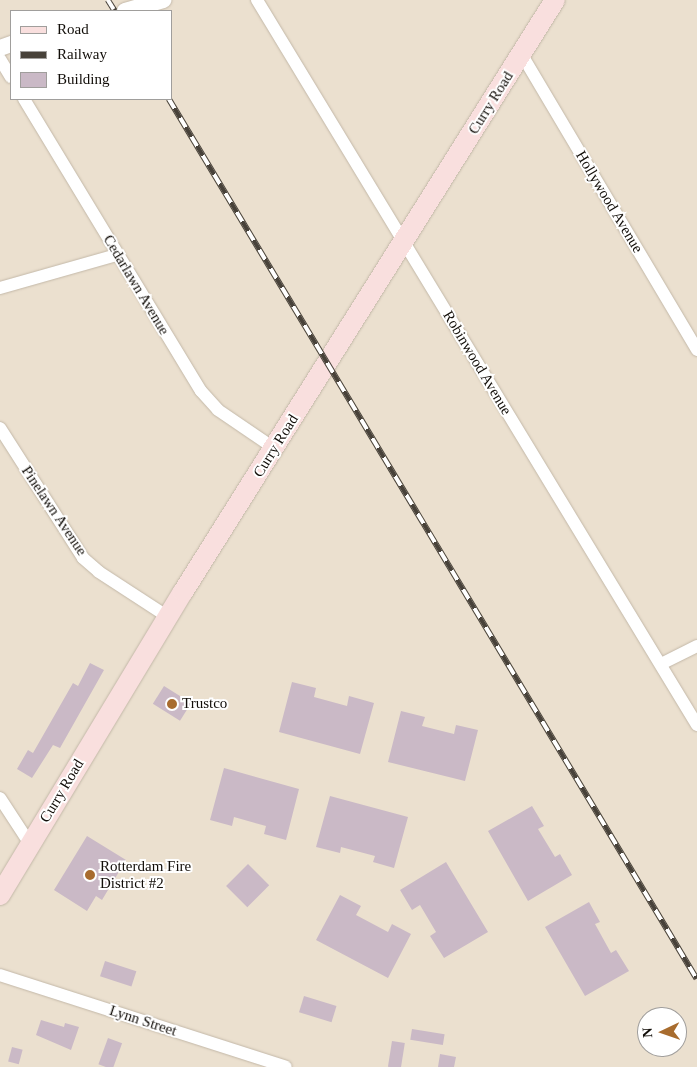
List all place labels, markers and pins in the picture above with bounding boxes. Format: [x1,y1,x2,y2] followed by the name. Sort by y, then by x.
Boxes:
[182,695,227,713] place label: Trustco
[166,698,178,710] marker: Trustco
[100,857,191,892] place label: Rotterdam Fire District #2
[84,869,96,881] marker: Rotterdam Fire District #2

